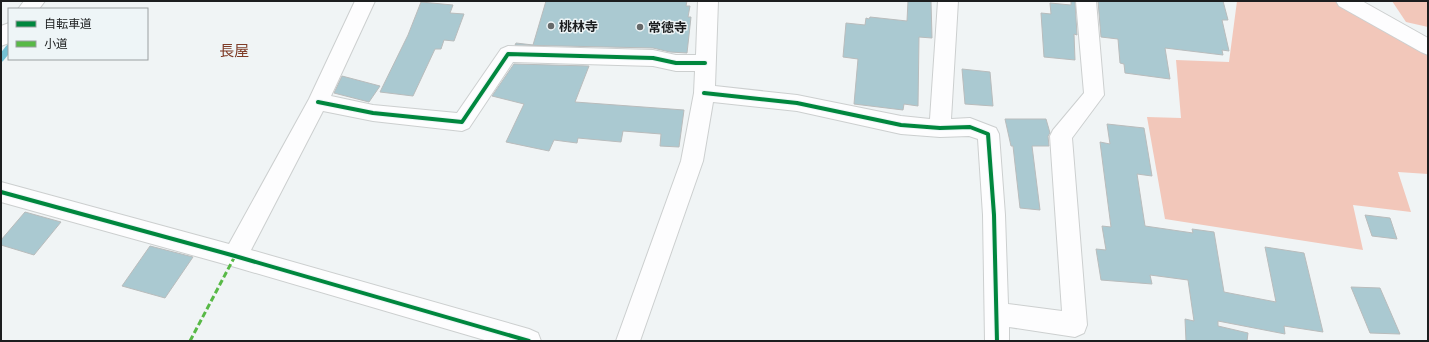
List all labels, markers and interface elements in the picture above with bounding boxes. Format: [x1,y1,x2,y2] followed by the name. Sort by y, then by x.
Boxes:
[8,8,148,60] legend
[44,16,92,32] text: 自転車道
[559,18,598,35] place label: 桃林寺
[648,19,687,36] place label: 常徳寺
[546,21,556,31] marker: 桃林寺
[635,22,645,32] marker: 常徳寺
[44,36,68,52] text: 小道
[219,41,249,60] district label: 長屋

